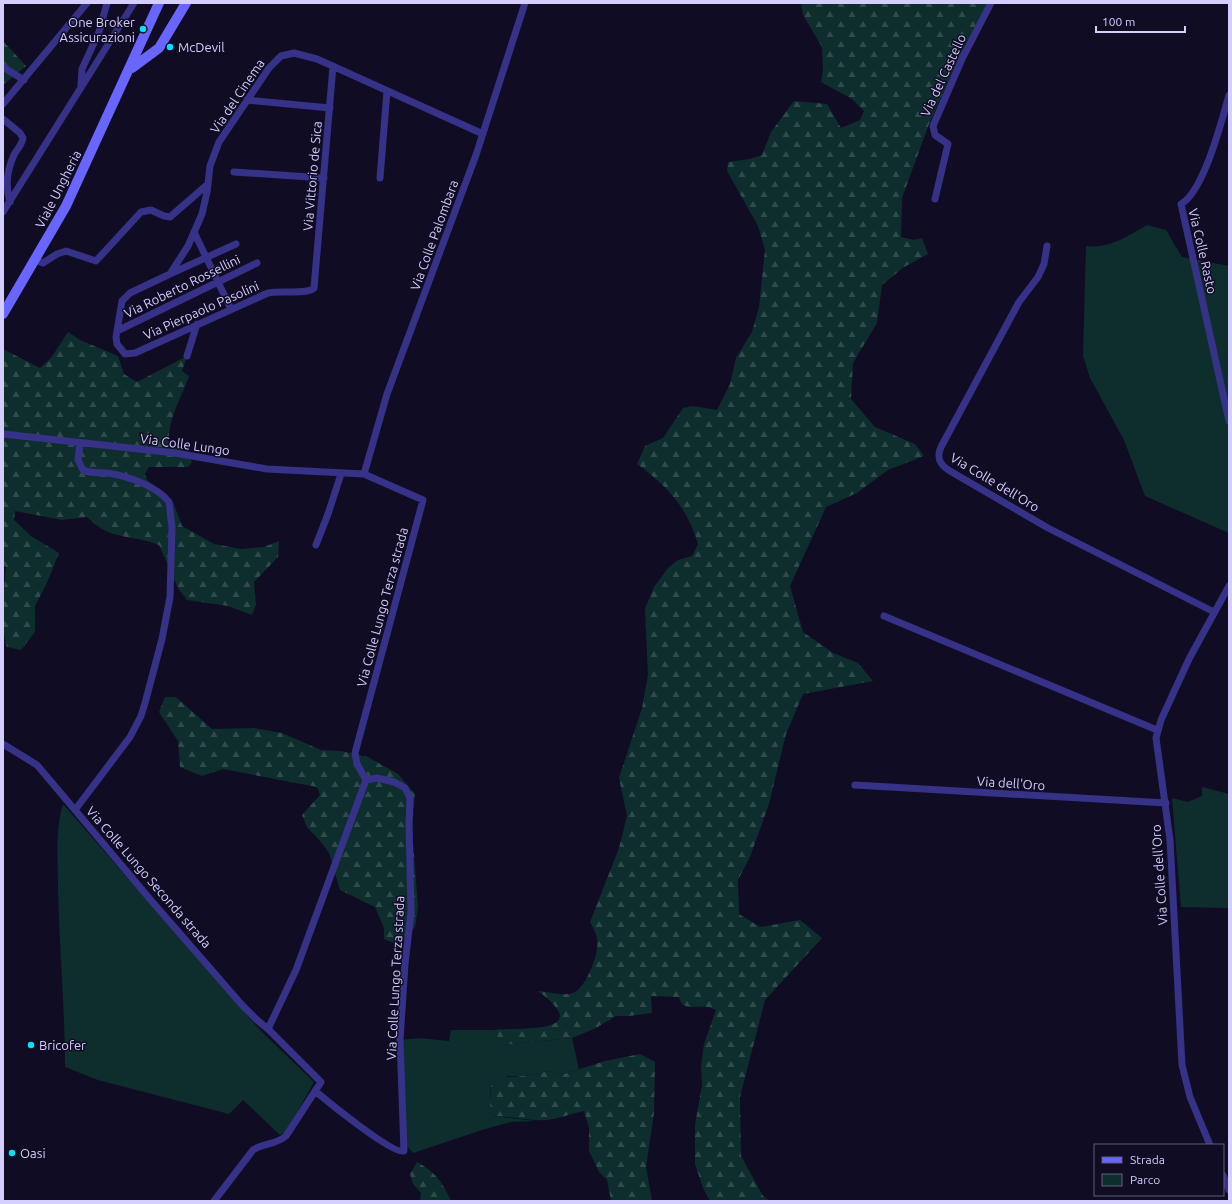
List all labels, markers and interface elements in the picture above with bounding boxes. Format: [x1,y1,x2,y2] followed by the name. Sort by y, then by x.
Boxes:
[1096,8,1185,34] scale bar
[60,15,135,44] place label: One Broker Assicurazioni
[1102,15,1135,28] text: 100 m
[138,24,148,34] marker: One Broker Assicurazioni
[918,31,968,119] street label: Via del Castello
[178,40,225,54] place label: McDevil
[165,42,175,52] marker: McDevil
[207,56,267,136] street label: Via del Cinema
[300,120,324,232] street label: Via Vittorio de Sica
[32,148,84,230] street label: Viale Ungheria
[408,178,460,292] street label: Via Colle Palombara
[1186,207,1220,295] street label: Via Colle Rasto
[122,252,242,320] street label: Via Roberto Rossellini
[141,278,261,342] street label: Via Pierpaolo Pasolini
[139,431,231,457] street label: Via Colle Lungo
[948,450,1042,514] street label: Via Colle dell'Oro
[354,526,410,688] street label: Via Colle Lungo Terza strada
[976,774,1046,792] street label: Via dell'Oro
[84,804,214,950] street label: Via Colle Lungo Seconda strada
[1148,824,1170,926] street label: Via Colle dell'Oro
[384,895,406,1061] street label: Via Colle Lungo Terza strada
[39,1038,86,1052] place label: Bricofer
[26,1040,36,1050] marker: Bricofer
[1094,1144,1224,1196] legend
[20,1146,46,1160] place label: Oasi
[7,1148,17,1158] marker: Oasi
[1130,1153,1165,1166] text: Strada
[1130,1173,1160,1186] text: Parco

